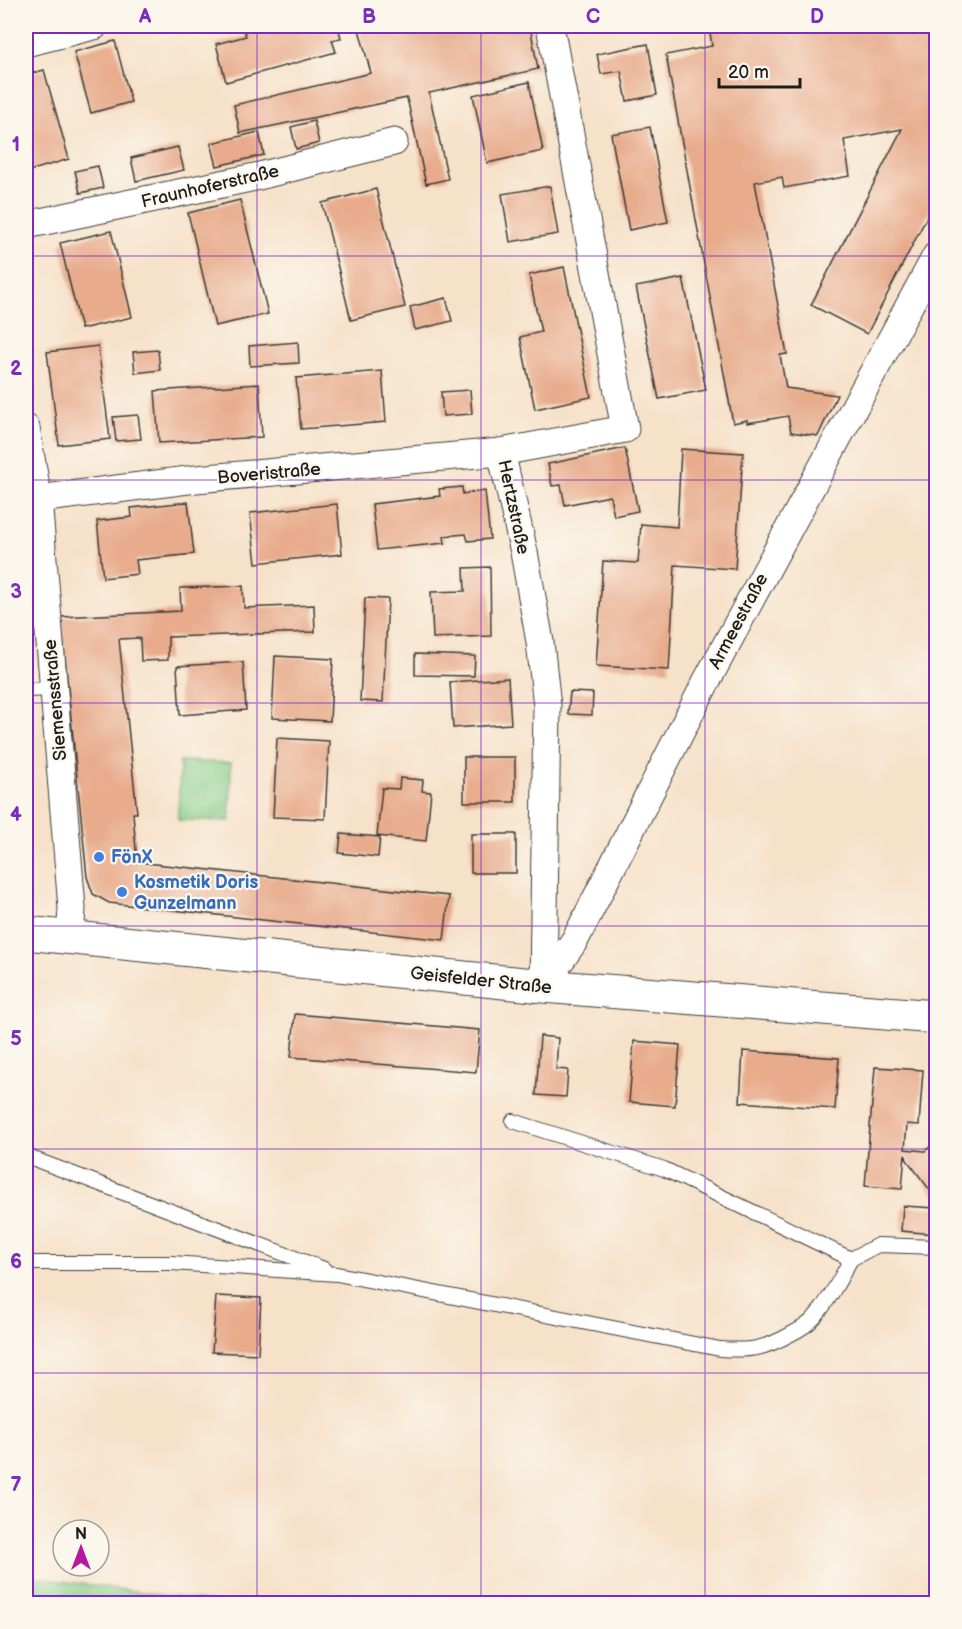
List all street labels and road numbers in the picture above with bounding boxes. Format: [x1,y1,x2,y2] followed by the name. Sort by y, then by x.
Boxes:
[139,160,281,213] street label: Fraunhoferstraße
[216,458,322,488] street label: Boveristraße
[493,458,534,557] street label: Hertzstraße
[704,570,773,673] street label: Armeestraße
[40,638,71,762] street label: Siemensstraße
[409,963,553,998] street label: Geisfelder Straße

